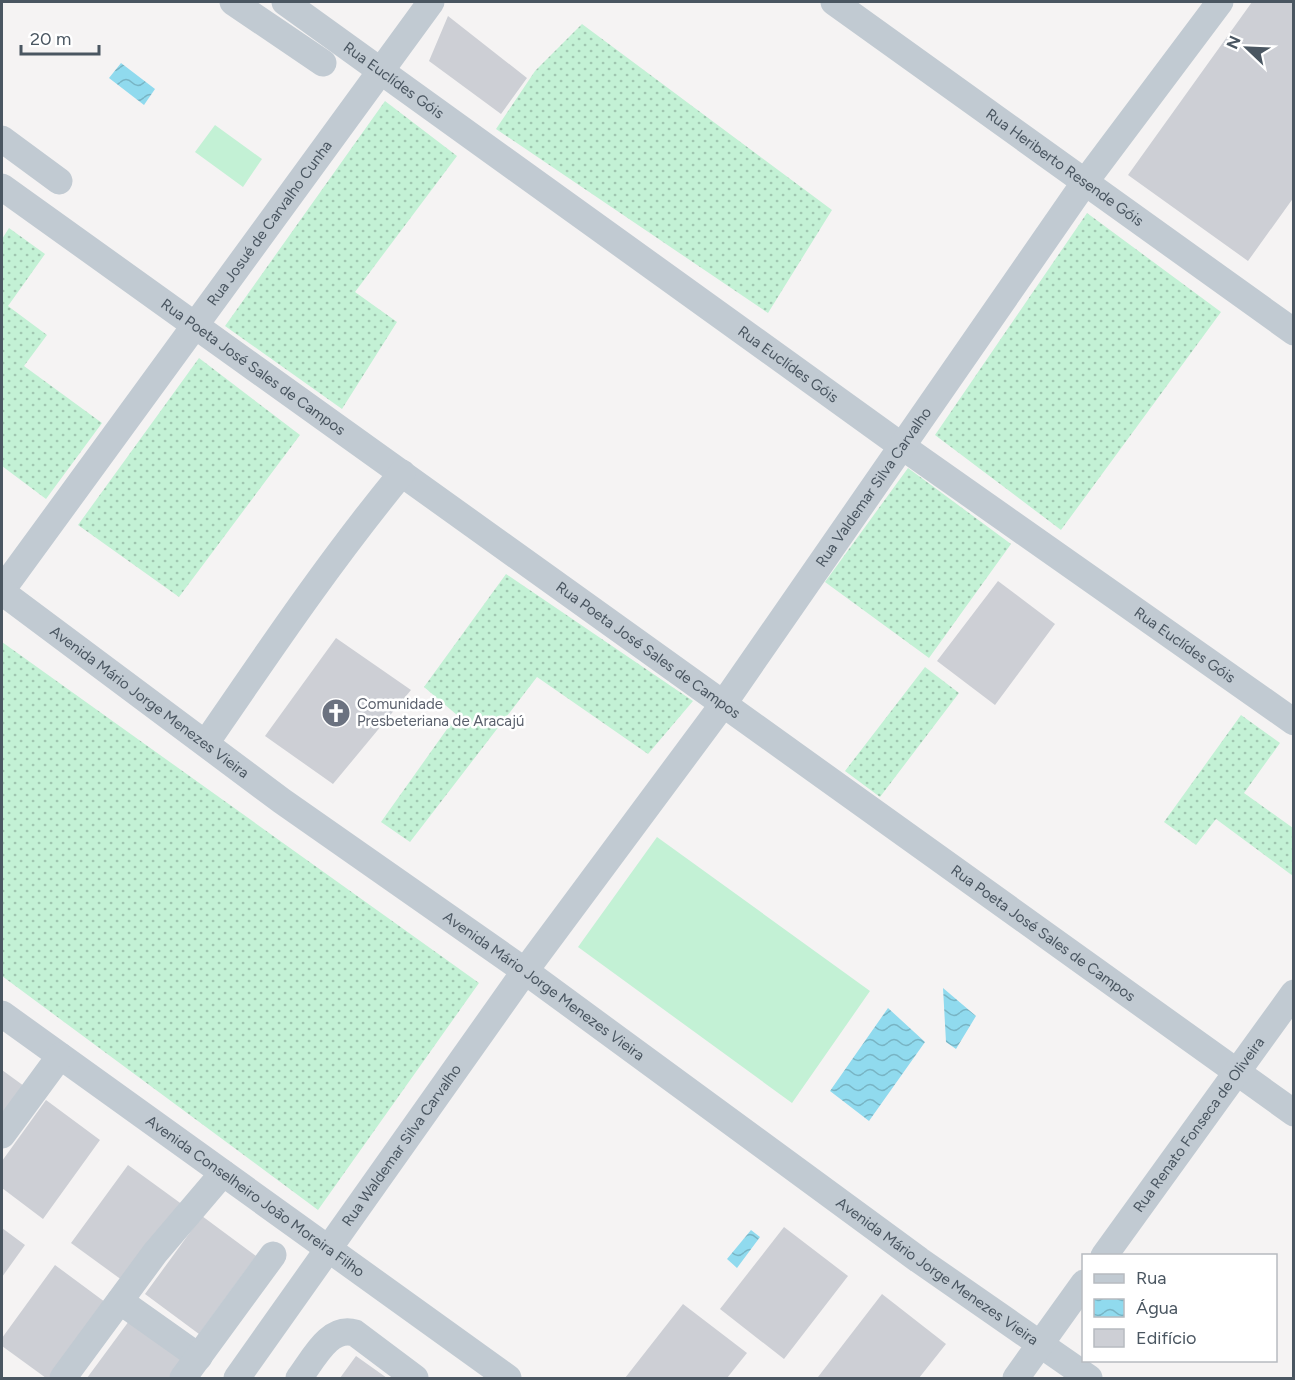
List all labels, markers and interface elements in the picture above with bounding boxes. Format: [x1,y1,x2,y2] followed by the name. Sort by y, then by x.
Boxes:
[21,18,99,56] scale bar
[1217,18,1277,78] north arrow
[30,28,71,50] text: 20 m
[1222,33,1245,52] text: N
[340,38,448,123] street label: Rua Euclídes Góis
[982,105,1147,230] street label: Rua Heriberto Resende Góis
[203,137,336,309] street label: Rua Josué de Carvalho Cunha
[157,295,349,439] street label: Rua Poeta José Sales de Campos
[734,322,842,407] street label: Rua Euclídes Góis
[812,404,935,571] street label: Rua Valdemar Silva Carvalho
[552,578,744,722] street label: Rua Poeta José Sales de Campos
[1131,603,1239,687] street label: Rua Euclídes Góis
[46,622,252,782] street label: Avenida Mário Jorge Menezes Vieira
[357,695,524,730] place label: Comunidade Presbeteriana de Aracajú
[320,697,352,729] church icon: Comunidade Presbeteriana de Aracajú
[947,861,1139,1005] street label: Rua Poeta José Sales de Campos
[440,908,648,1064] street label: Avenida Mário Jorge Menezes Vieira
[1130,1034,1268,1216] street label: Rua Renato Fonseca de Oliveira
[338,1061,465,1230] street label: Rua Waldemar Silva Carvalho
[142,1112,368,1281] street label: Avenida Conselheiro João Moreira Filho
[833,1193,1042,1349] street label: Avenida Mário Jorge Menezes Vieira
[1082,1254,1277,1362] legend
[1136,1267,1167,1289] text: Rua
[1136,1297,1178,1319] text: Água
[1136,1327,1197,1349] text: Edifício

